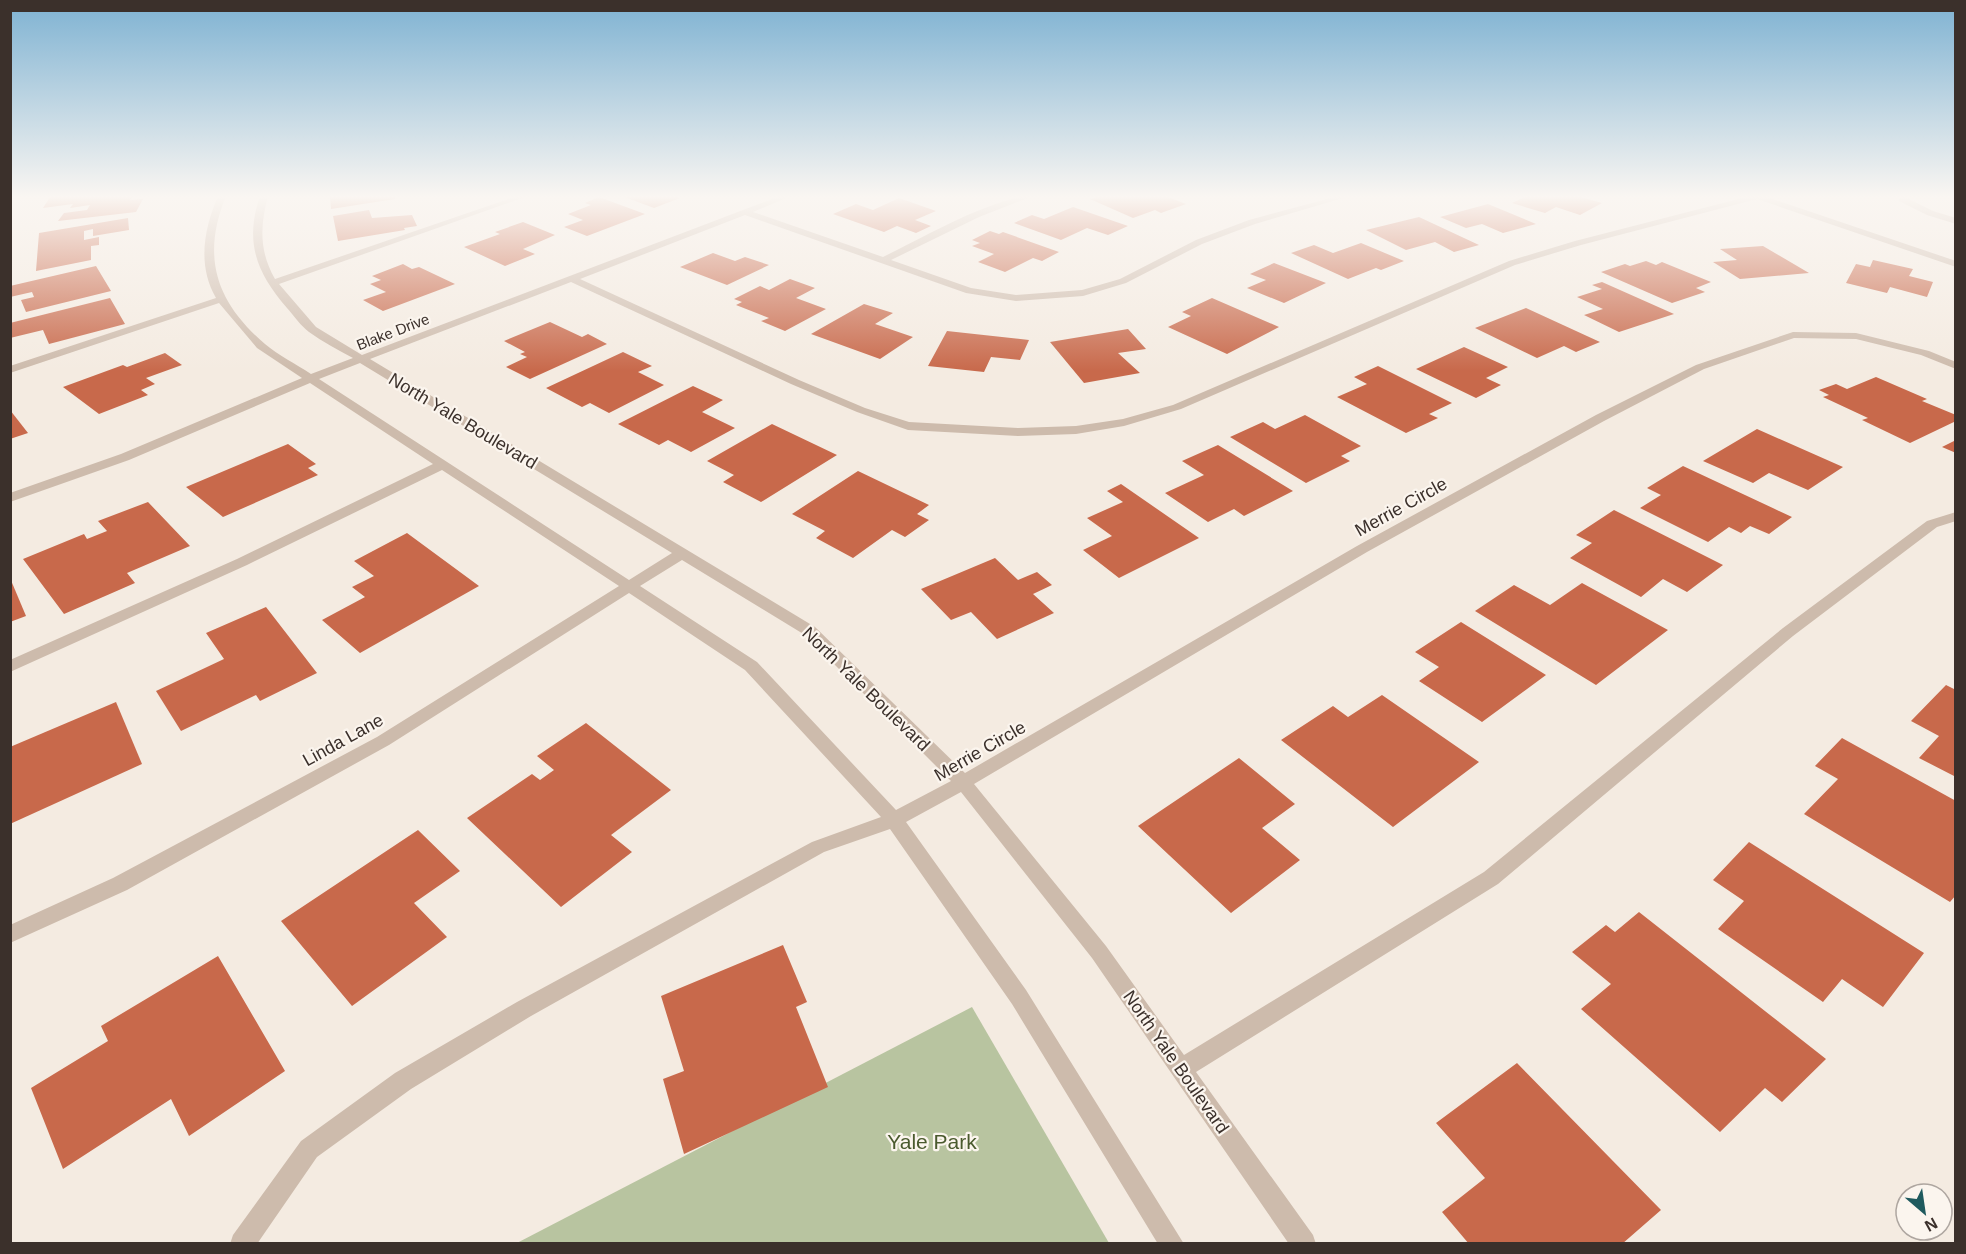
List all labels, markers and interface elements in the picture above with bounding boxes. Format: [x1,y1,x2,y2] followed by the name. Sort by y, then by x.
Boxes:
[354,310,432,353] street label: Blake Drive
[385,369,541,473] street label: North Yale Boulevard
[1352,474,1450,540] street label: Merrie Circle
[798,623,934,755] street label: North Yale Boulevard
[299,710,387,770] street label: Linda Lane
[931,717,1029,785] street label: Merrie Circle
[1119,987,1233,1137] street label: North Yale Boulevard
[887,1130,977,1153] park label: Yale Park
[1894,1182,1954,1242] north arrow
[1922,1214,1940,1235] text: N

